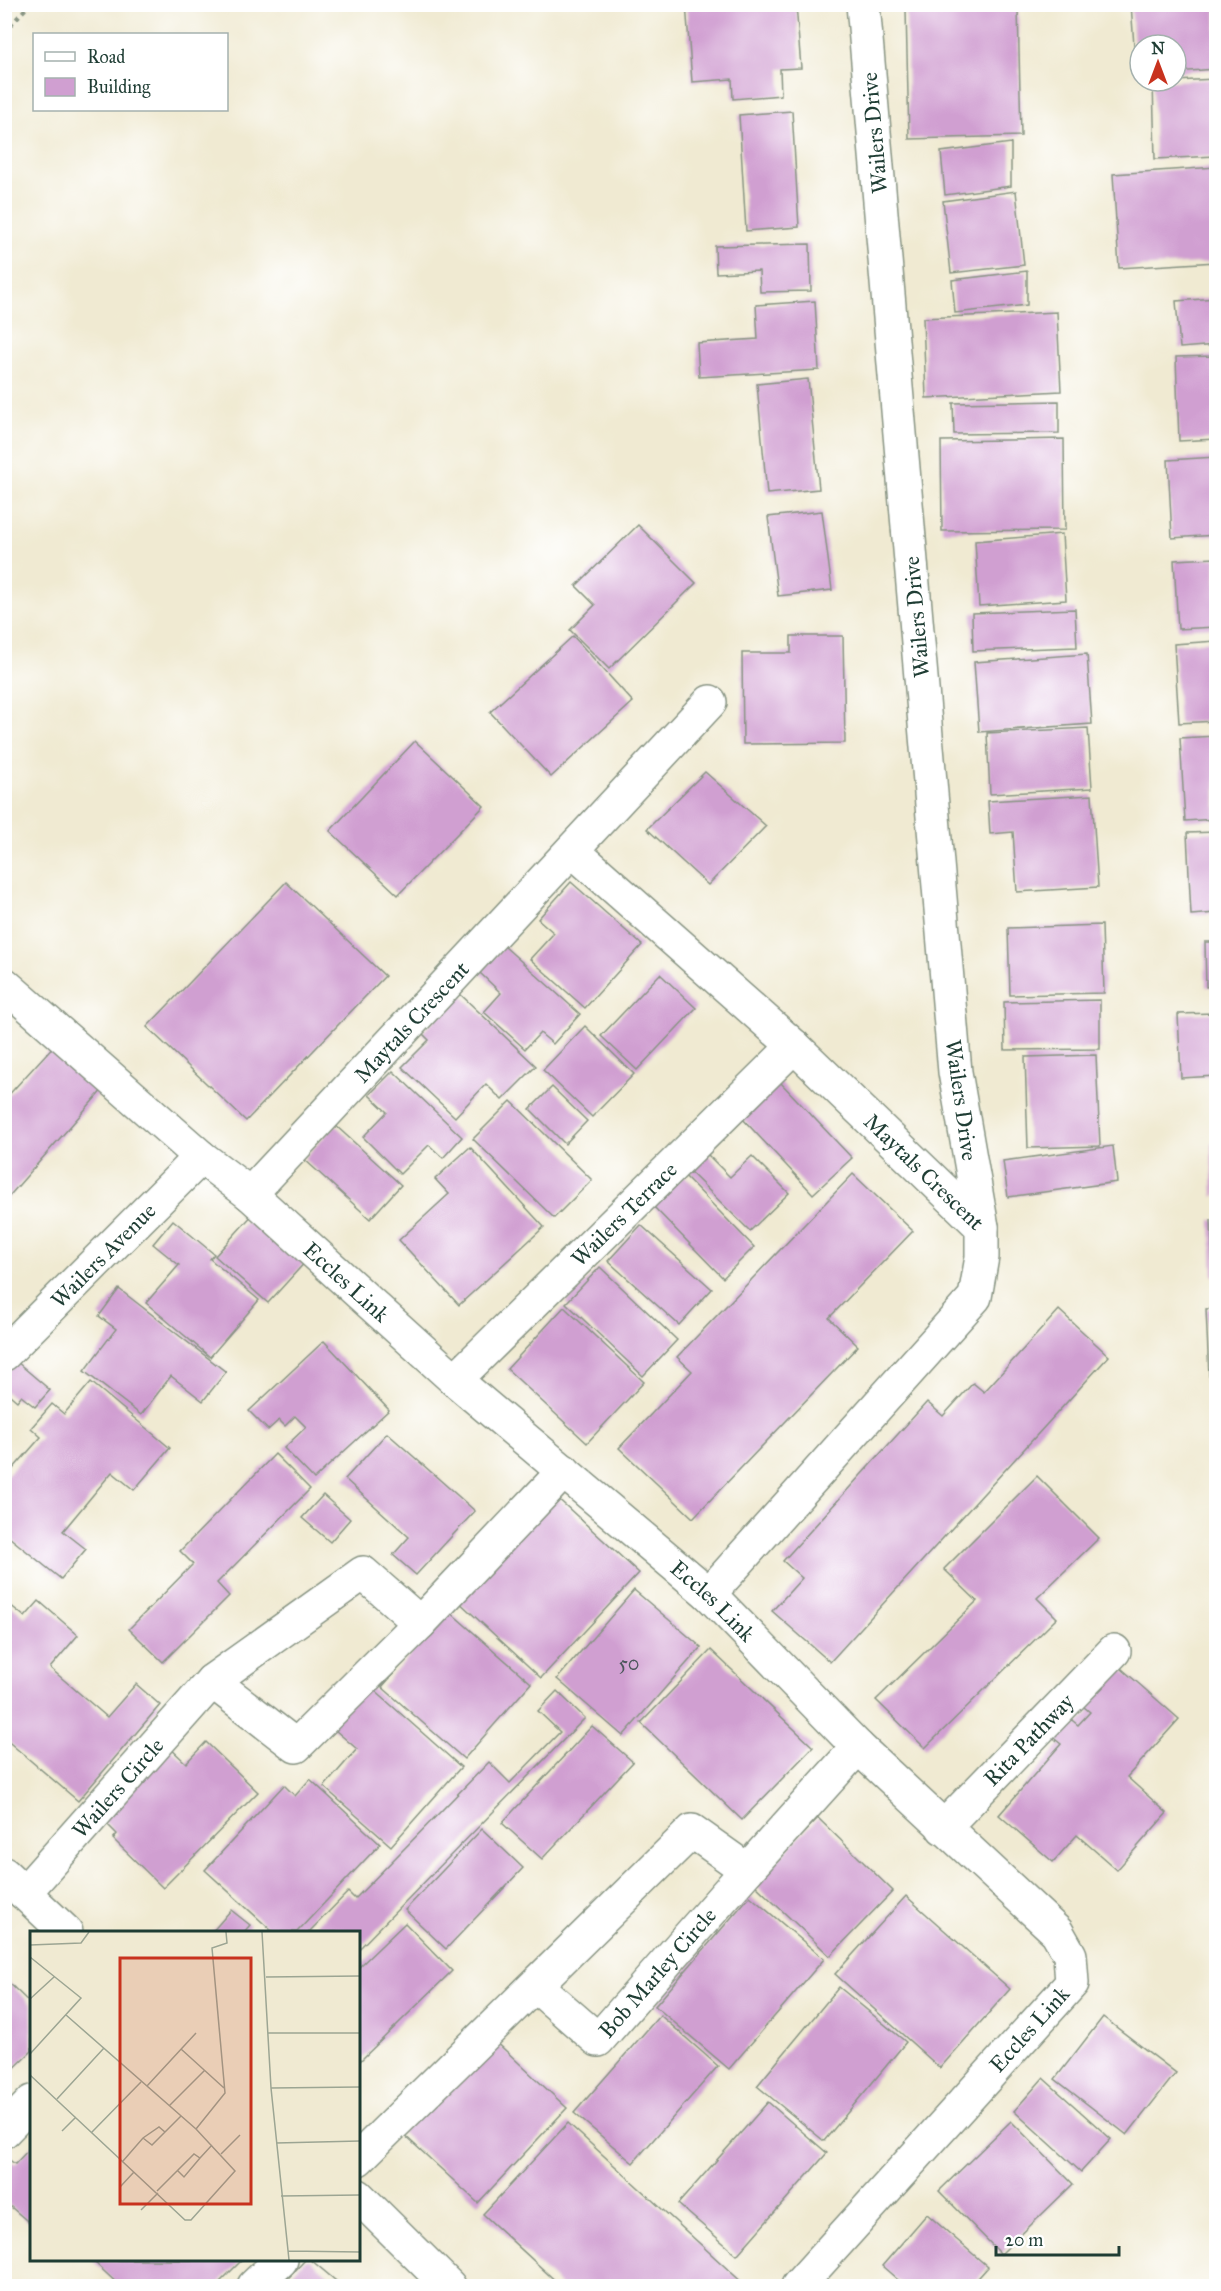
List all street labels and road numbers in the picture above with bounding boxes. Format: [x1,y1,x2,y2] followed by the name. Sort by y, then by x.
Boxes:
[856,71,893,195] street label: Wailers Drive
[898,555,935,679] street label: Wailers Drive
[348,956,475,1088] street label: Maytals Crescent
[940,1038,983,1162] street label: Wailers Drive
[858,1108,990,1236] street label: Maytals Crescent
[566,1156,683,1272] street label: Wailers Terrace
[45,1197,161,1313] street label: Wailers Avenue
[298,1236,395,1328] street label: Eccles Link
[665,1555,761,1648] street label: Eccles Link
[978,1687,1080,1792] street label: Rita Pathway
[66,1732,169,1843] street label: Wailers Circle
[593,1902,722,2044] street label: Bob Marley Circle
[984,1980,1076,2078] street label: Eccles Link

